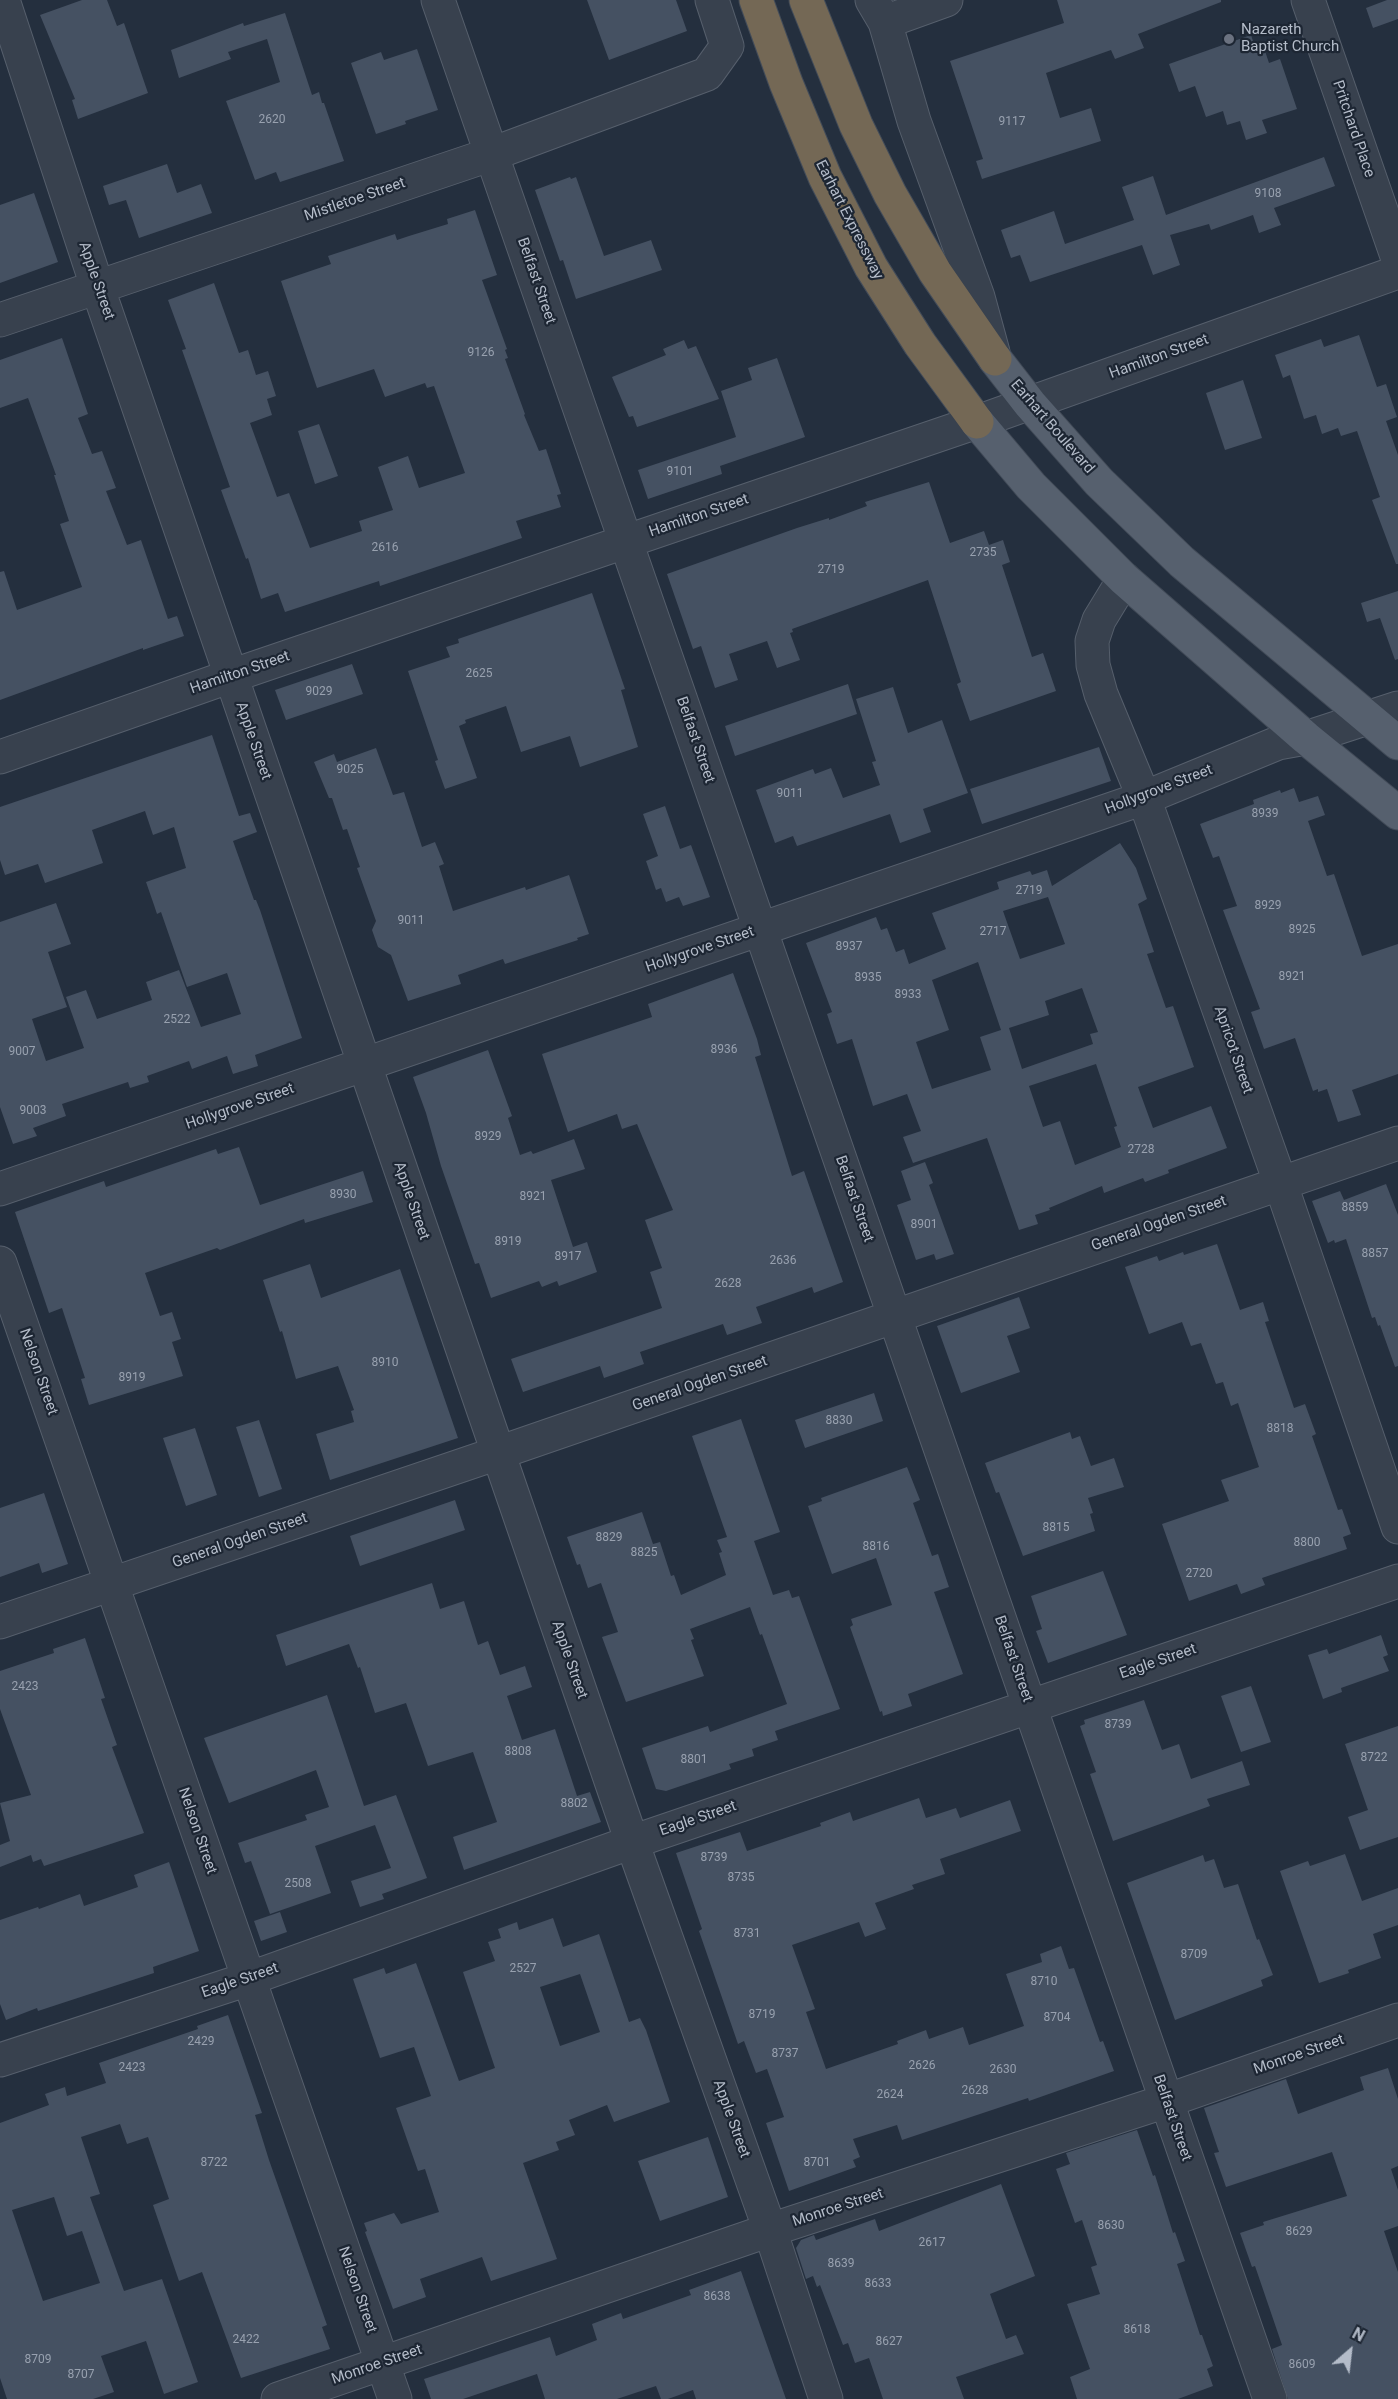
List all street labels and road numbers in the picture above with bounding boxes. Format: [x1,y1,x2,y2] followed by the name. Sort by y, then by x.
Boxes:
[1328,78,1378,180] street label: Pritchard Place
[811,157,887,283] street label: Earhart Expressway
[302,174,408,226] street label: Mistletoe Street
[513,235,559,327] street label: Belfast Street
[74,240,118,322] street label: Apple Street
[1107,331,1211,383] street label: Hamilton Street
[1006,376,1098,478] street label: Earhart Boulevard
[647,491,751,541] street label: Hamilton Street
[188,648,292,698] street label: Hamilton Street
[672,694,718,786] street label: Belfast Street
[231,700,275,782] street label: Apple Street
[1103,761,1215,819] street label: Hollygrove Street
[643,923,757,977] street label: Hollygrove Street
[1210,1004,1256,1096] street label: Apricot Street
[183,1080,297,1134] street label: Hollygrove Street
[831,1153,877,1245] street label: Belfast Street
[389,1160,433,1242] street label: Apple Street
[1089,1192,1229,1256] street label: General Ogden Street
[15,1326,61,1418] street label: Nelson Street
[630,1352,770,1416] street label: General Ogden Street
[170,1509,310,1573] street label: General Ogden Street
[990,1613,1036,1705] street label: Belfast Street
[547,1619,591,1701] street label: Apple Street
[1117,1640,1199,1684] street label: Eagle Street
[174,1785,220,1877] street label: Nelson Street
[657,1797,739,1841] street label: Eagle Street
[199,1959,281,2003] street label: Eagle Street
[1251,2031,1347,2079] street label: Monroe Street
[1149,2072,1195,2164] street label: Belfast Street
[709,2078,753,2160] street label: Apple Street
[790,2185,886,2231] street label: Monroe Street
[334,2244,380,2336] street label: Nelson Street
[329,2341,425,2389] street label: Monroe Street

